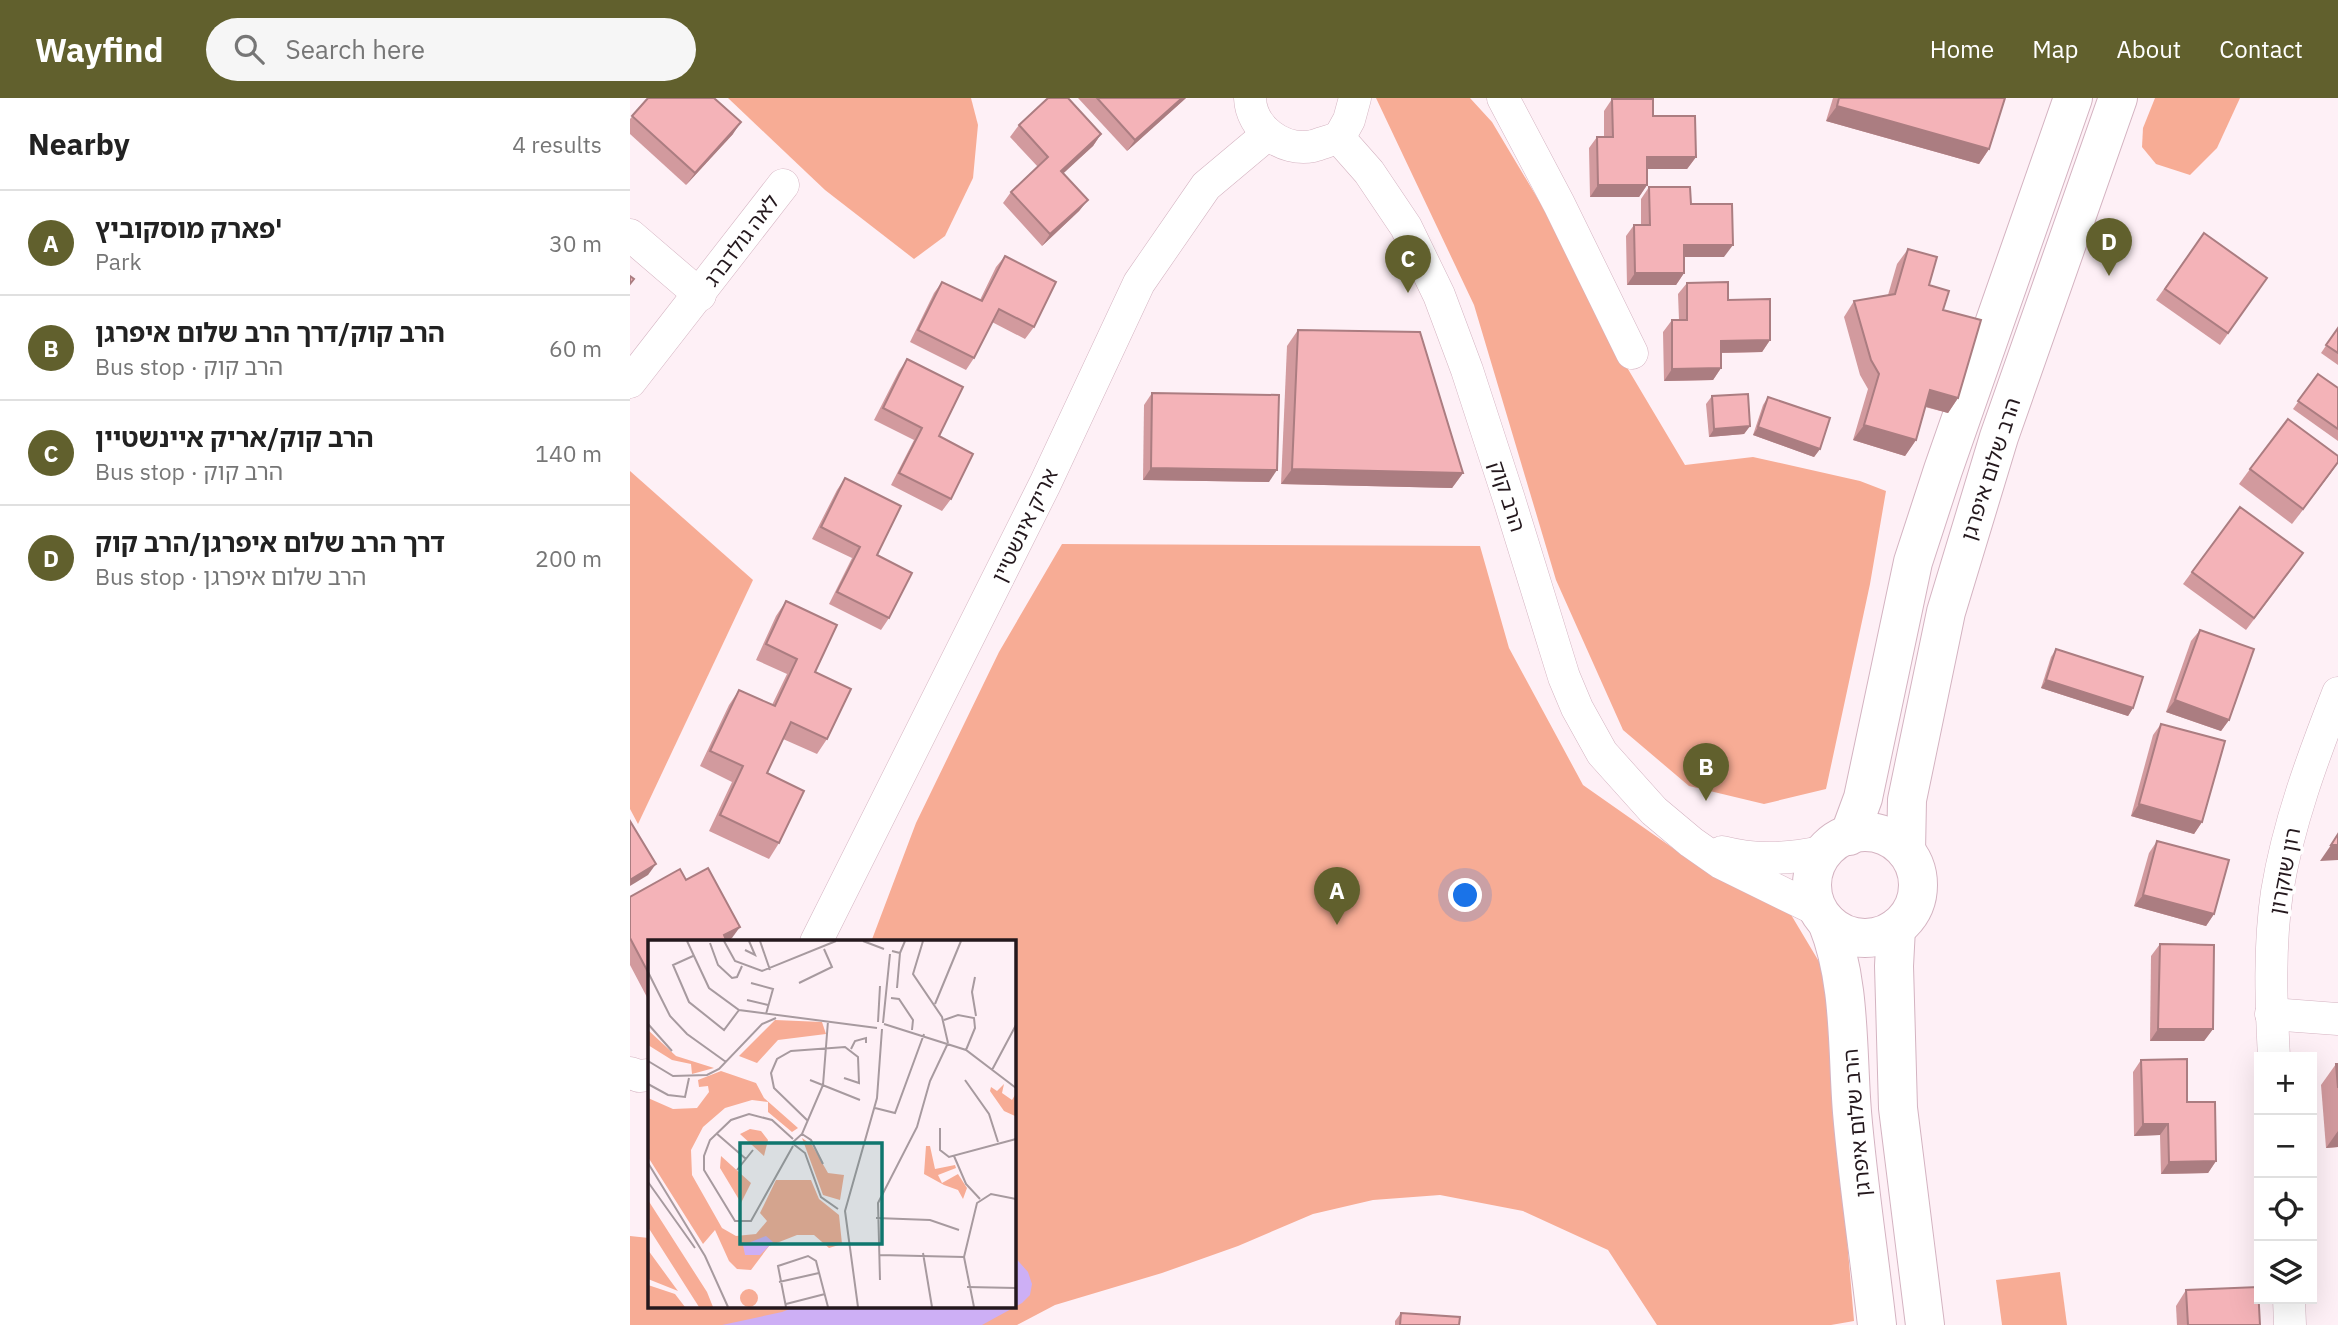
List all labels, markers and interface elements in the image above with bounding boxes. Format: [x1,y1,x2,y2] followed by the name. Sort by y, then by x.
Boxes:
[206,18,696,81] search box
[35,28,164,71] text: Wayfind
[230,30,268,68] icon: search
[286,32,425,66] text: Search here
[1930,33,1994,65] text: Home
[2032,33,2078,65] text: Map
[2116,33,2181,65] text: About
[2219,33,2303,65] text: Contact
[28,124,130,163] text: Nearby
[512,129,602,159] text: 4 results
[697,188,785,292] street label: לאה גולדברג
[95,211,282,245] text: פארק מוסקוביץ'
[2086,218,2132,276] pin: D
[43,228,59,258] text: A
[549,228,602,258] text: 30 m
[1385,235,1431,293] pin: C
[95,246,142,276] text: Park
[95,315,445,349] text: הרב קוק/דרך הרב שלום איפרגן
[43,333,59,363] text: B
[549,333,602,363] text: 60 m
[95,351,283,381] text: Bus stop · הרב קוק
[1954,394,2026,544] street label: הרב שלום איפרגן
[95,420,374,454] text: הרב קוק/אריק איינשטיין
[44,438,58,468] text: C
[535,438,602,468] text: 140 m
[95,456,283,486] text: Bus stop · הרב קוק
[1483,457,1533,535] street label: הרב קוק
[984,463,1064,587] street label: אריק אינשטיין
[95,525,445,559] text: דרך הרב שלום איפרגן/הרב קוק
[43,543,59,573] text: D
[535,543,602,573] text: 200 m
[95,561,366,591] text: Bus stop · הרב שלום איפרגן
[1683,743,1729,801] pin: B
[2262,825,2306,917] street label: רון שוקרון
[1314,867,1360,925] pin: A
[1448,878,1482,912] your location
[648,940,1015,1308] inset map
[1836,1048,1876,1198] street label: הרב שלום איפרגן
[2254,1052,2317,1304] map controls
[2254,1052,2317,1115] button: +
[2254,1115,2317,1178] button: −
[2254,1178,2317,1241] button: locate
[2254,1241,2317,1304] button: layers

